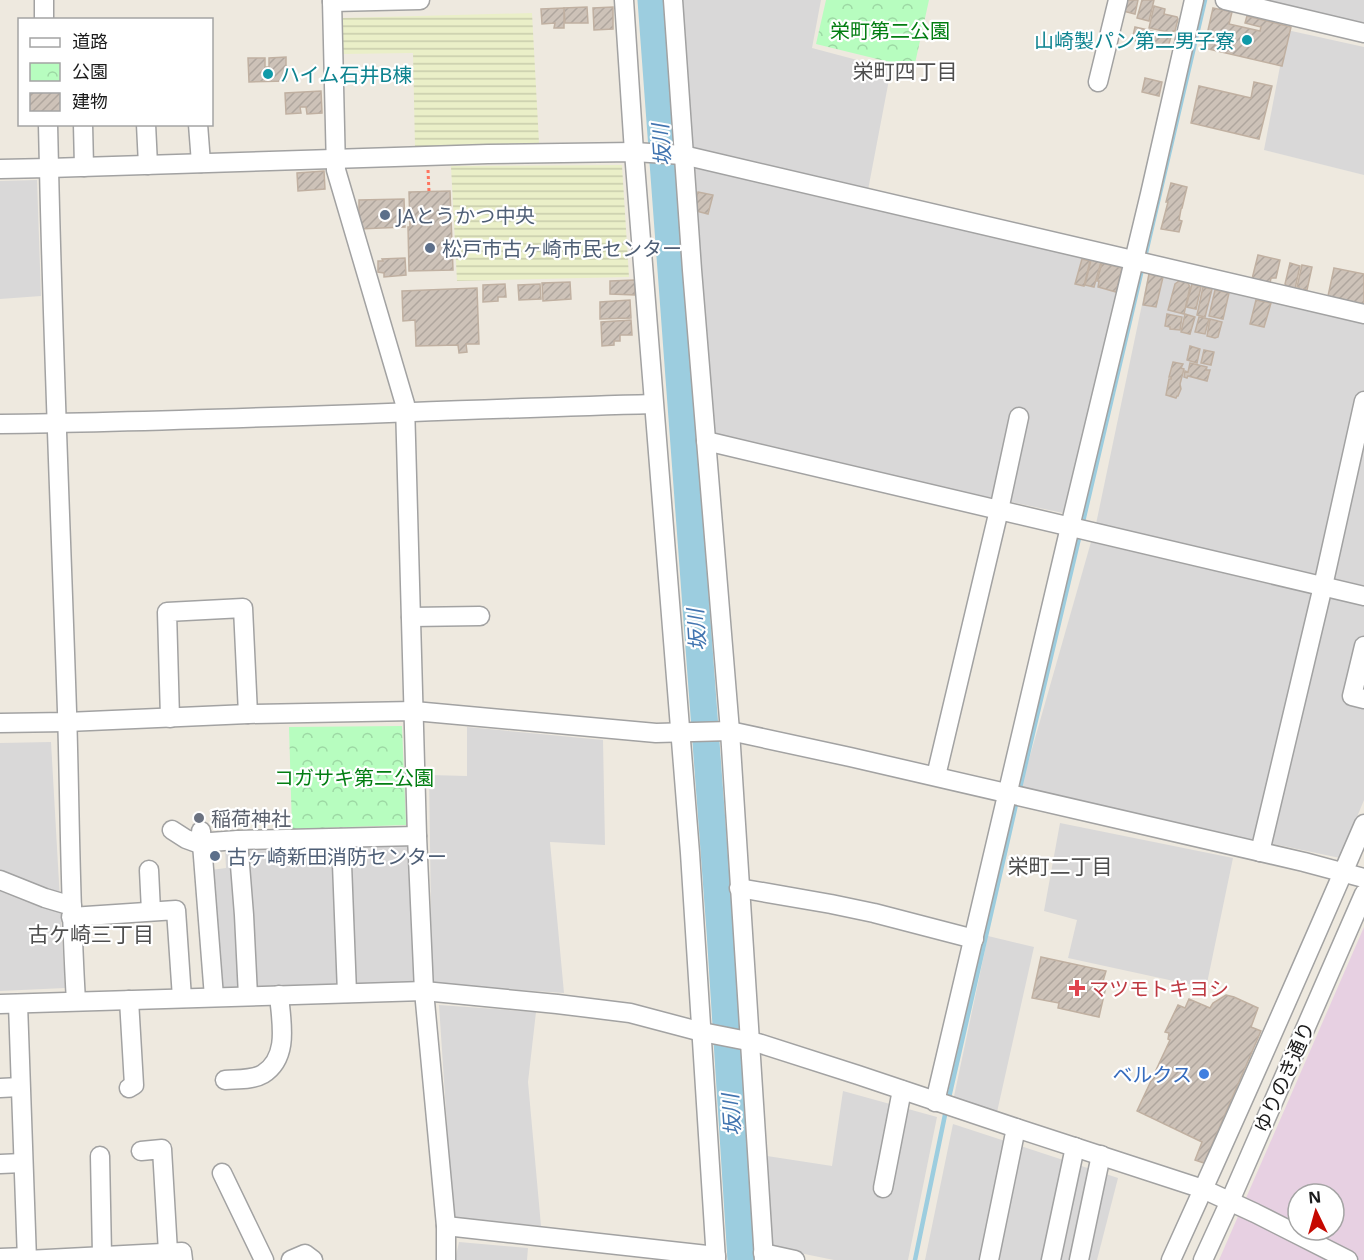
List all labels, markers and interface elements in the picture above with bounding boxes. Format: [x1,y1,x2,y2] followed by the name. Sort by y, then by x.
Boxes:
[830,17,950,44] park label: 栄町第二公園
[18,18,213,126] legend
[1034,27,1235,54] place label: 山崎製パン第二男子寮
[72,29,108,53] text: 道路
[1240,33,1254,47] marker: 山崎製パン第二男子寮
[853,57,958,85] district label: 栄町四丁目
[72,59,108,83] text: 公園
[280,61,412,88] place label: ハイム石井B棟
[261,67,275,81] marker: ハイム石井B棟
[72,89,108,113] text: 建物
[645,121,676,167] water label: 坂川
[395,202,535,229] place label: JAとうかつ中央
[378,208,392,222] marker: JAとうかつ中央
[442,235,682,262] place label: 松戸市古ヶ崎市民センター
[423,241,437,255] marker: 松戸市古ヶ崎市民センター
[680,606,711,652] water label: 坂川
[274,764,434,791] park label: コガサキ第二公園
[211,805,291,832] place label: 稲荷神社
[192,811,206,825] marker: 稲荷神社
[227,843,447,870] place label: 古ヶ崎新田消防センター
[208,849,222,863] marker: 古ヶ崎新田消防センター
[1008,852,1113,880] district label: 栄町二丁目
[28,920,154,948] district label: 古ケ崎三丁目
[1089,975,1229,1002] place label: マツモトキヨシ
[1070,981,1084,995] marker: マツモトキヨシ
[1247,1017,1321,1137] street label: ゆりのき通り
[1113,1061,1192,1088] place label: ベルクス
[1197,1067,1211,1081] marker: ベルクス
[715,1091,746,1137] water label: 坂川
[1286,1182,1346,1242] north arrow
[1307,1186,1322,1209] text: N

